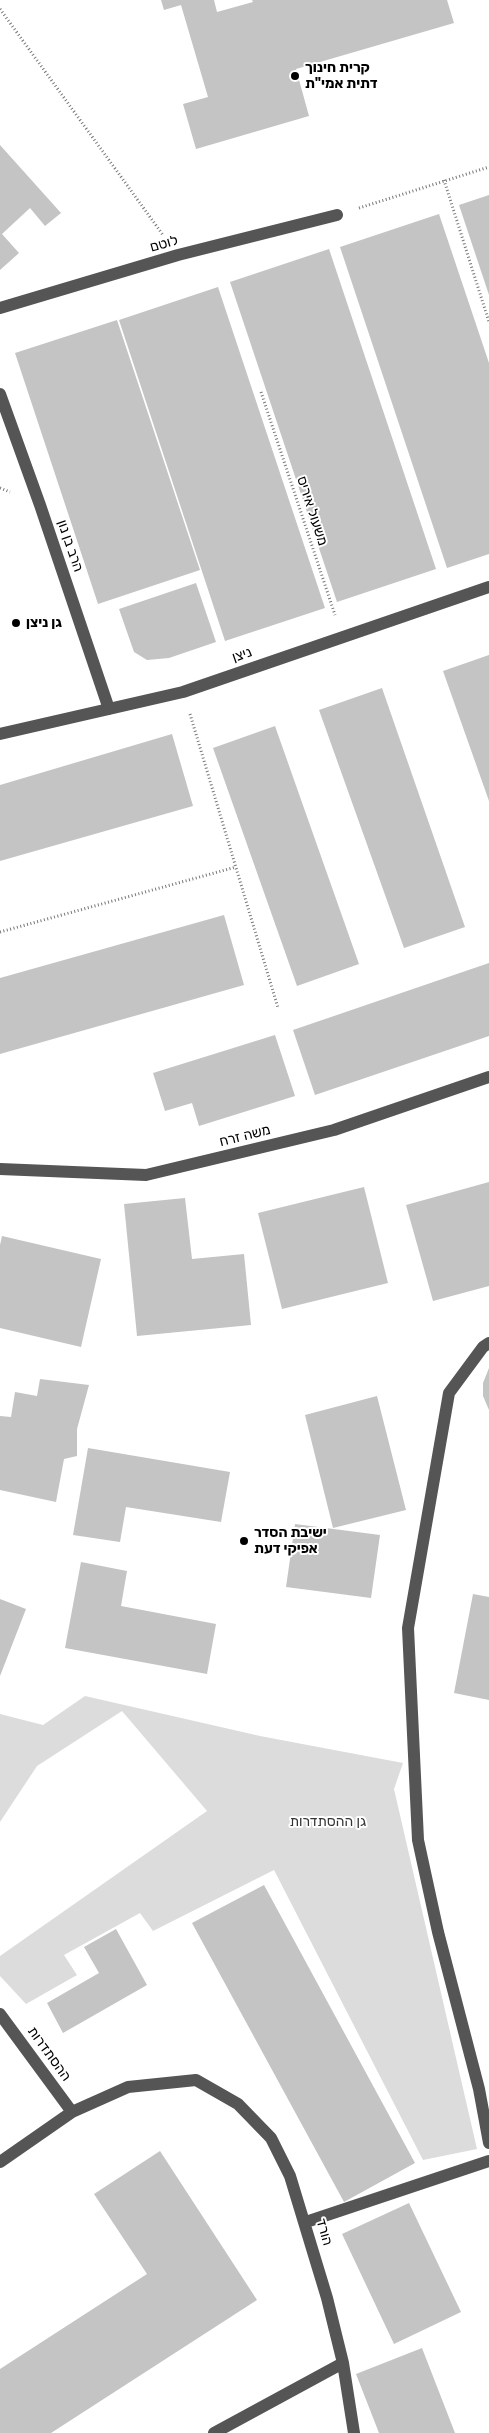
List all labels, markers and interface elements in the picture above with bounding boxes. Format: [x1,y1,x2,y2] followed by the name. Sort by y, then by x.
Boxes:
[305,60,377,92] place label: קרית חינוך דתית אמי"ת
[289,70,301,82] marker: קרית חינוך דתית אמי"ת
[148,232,180,256] street label: לוטם
[293,474,331,548] street label: משעול איריס
[53,518,87,574] street label: הרב בן נון
[26,615,62,631] place label: גן ניצן
[10,617,22,629] marker: גן ניצן
[230,644,254,666] street label: ניצן
[218,1122,272,1150] street label: משה זרח
[254,1525,327,1558] place label: ישיבת הסדר אפיקי דעת
[238,1535,250,1547] marker: ישיבת הסדר אפיקי דעת
[290,1814,366,1830] park label: גן ההסתדרות
[24,2023,74,2085] street label: ההסתדרות
[312,2216,336,2248] street label: הורד

